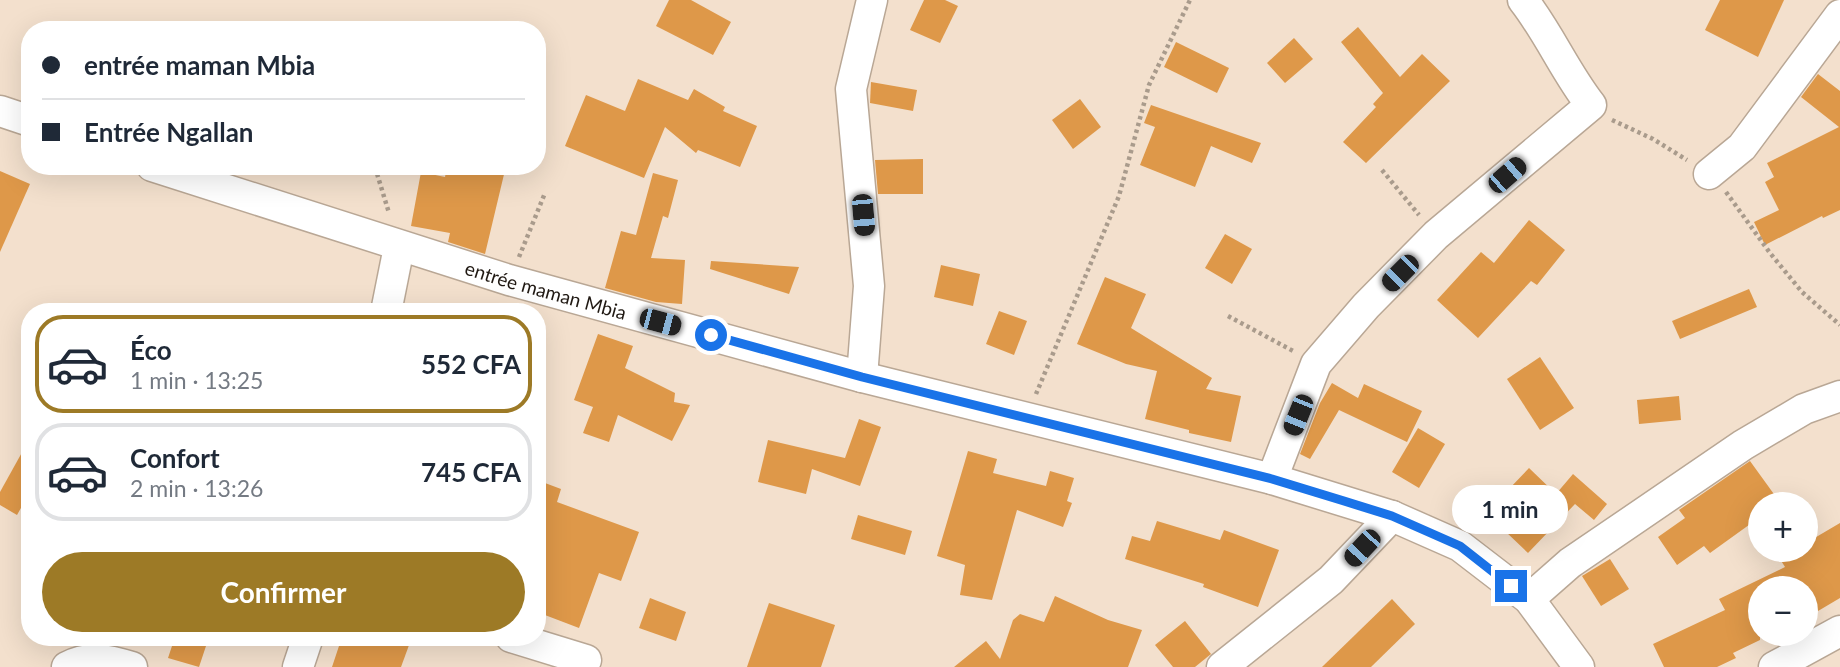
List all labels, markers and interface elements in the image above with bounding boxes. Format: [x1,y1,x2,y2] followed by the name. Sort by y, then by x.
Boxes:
[84,49,315,81] text: entrée maman Mbia
[84,116,254,148] text: Entrée Ngallan
[1485,153,1530,197] car
[851,193,876,237] car
[1378,251,1423,295] car
[463,255,629,323] street label: entrée maman Mbia
[637,306,684,338] car
[695,319,727,351] route start
[46,333,109,396] icon: car
[130,334,172,366] text: Éco
[421,348,521,380] text: 552 CFA
[130,366,263,394] text: 1 min · 13:25
[1281,392,1316,438] car
[46,441,109,504] icon: car
[130,442,220,474] text: Confort
[421,456,521,488] text: 745 CFA
[130,474,263,502] text: 2 min · 13:26
[1453,484,1569,534] callout: 1 min
[1748,492,1818,646] map controls
[1748,492,1818,562] button: +
[1481,495,1539,523] text: 1 min
[1340,525,1385,571] car
[42,552,525,632] button: Confirmer
[1495,570,1527,602] route end
[1748,576,1818,646] button: −

